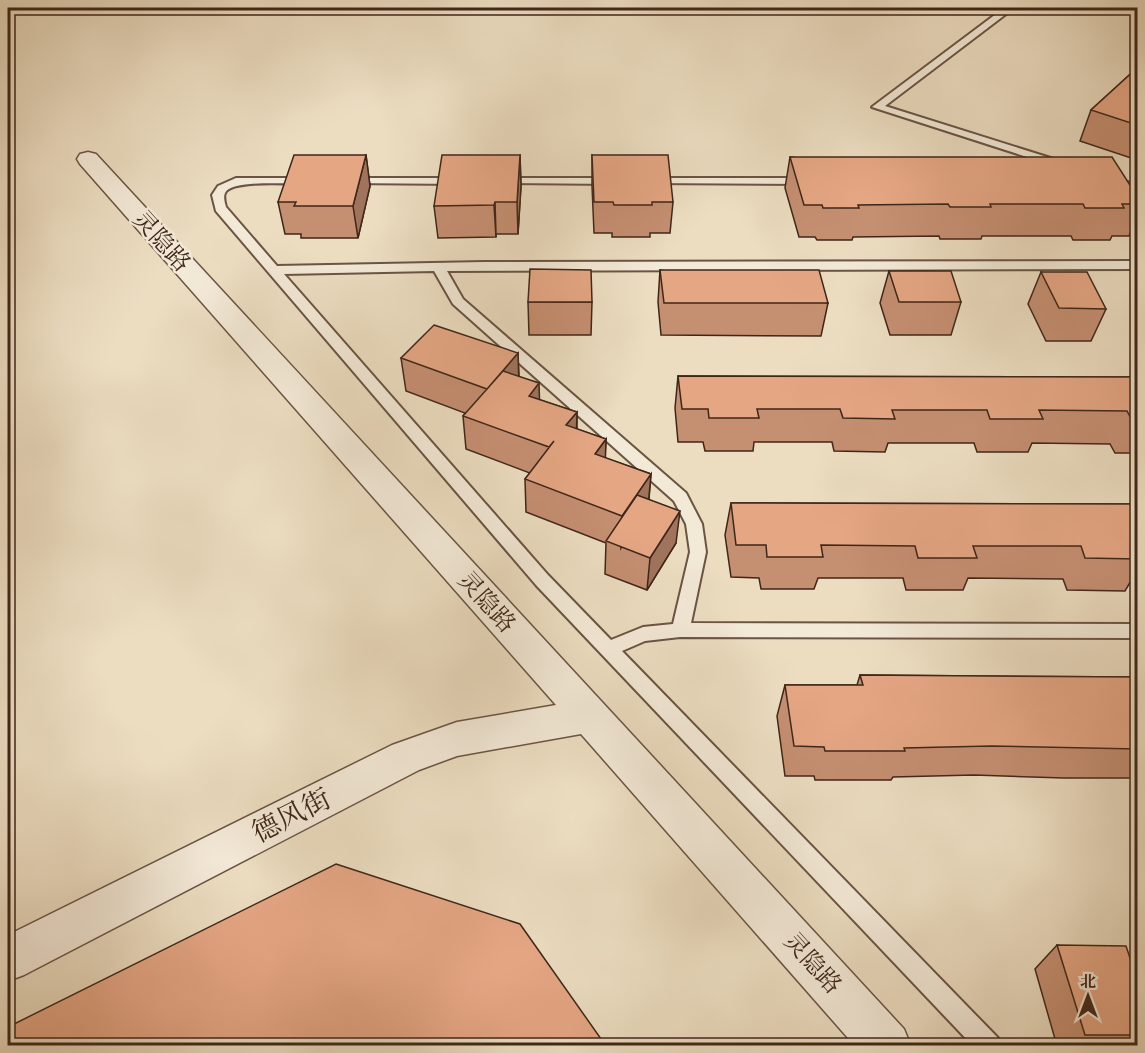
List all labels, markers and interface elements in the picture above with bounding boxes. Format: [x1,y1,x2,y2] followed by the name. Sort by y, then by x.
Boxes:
[126,205,196,278] street label: 灵隐路
[451,566,521,639] street label: 灵隐路
[246,782,337,851] street label: 德风街
[777,927,847,1000] street label: 灵隐路
[1058,966,1118,1026] north arrow
[1080,972,1096,992] text: 北

